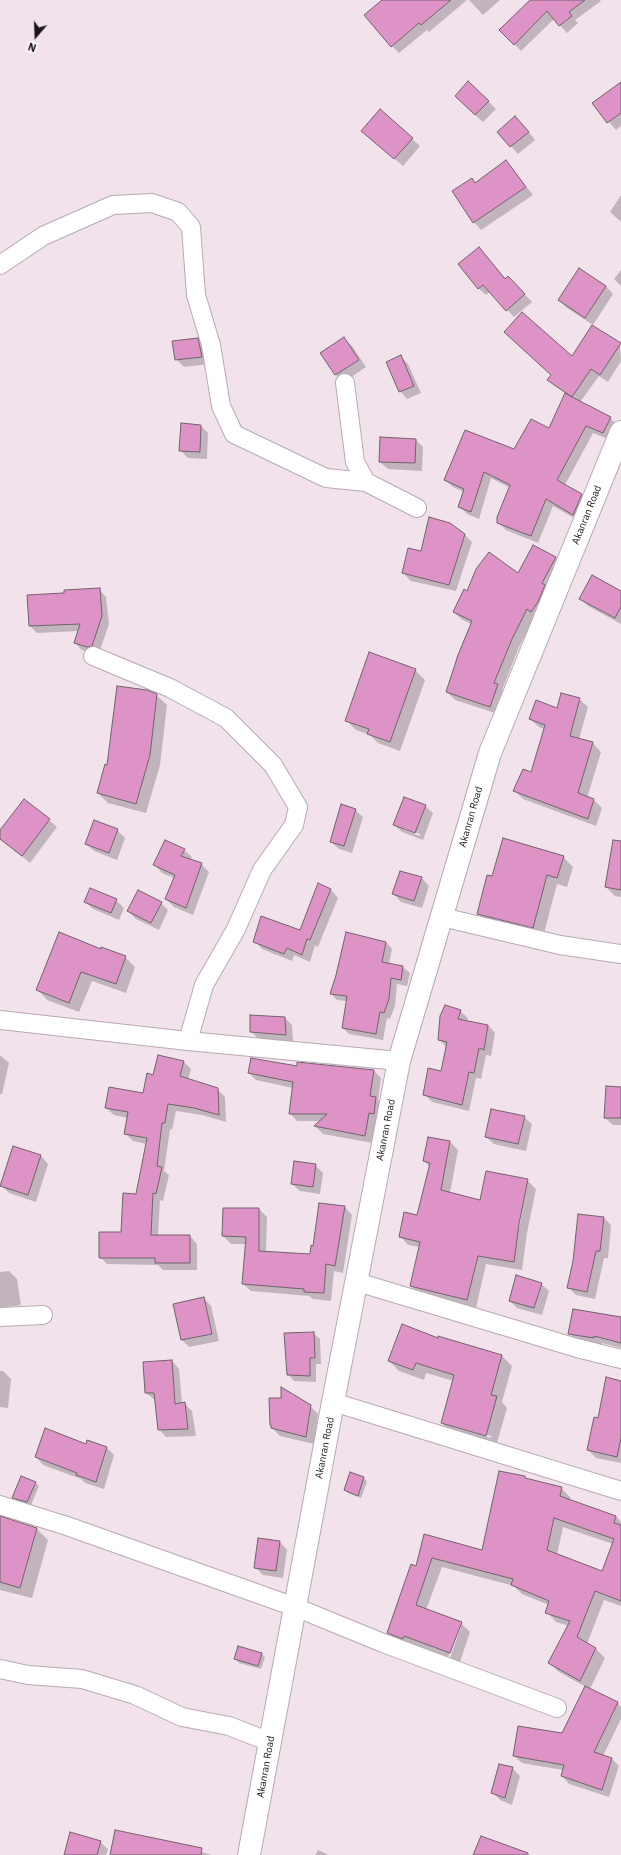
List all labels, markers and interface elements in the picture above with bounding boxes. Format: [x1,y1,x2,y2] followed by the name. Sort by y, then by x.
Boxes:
[16,16,56,56] north arrow
[26,39,38,55] text: N
[570,484,604,546] street label: Akanran Road
[457,785,485,849] street label: Akanran Road
[374,1098,398,1162] street label: Akanran Road
[313,1416,337,1480] street label: Akanran Road
[255,1735,277,1799] street label: Akanran Road

